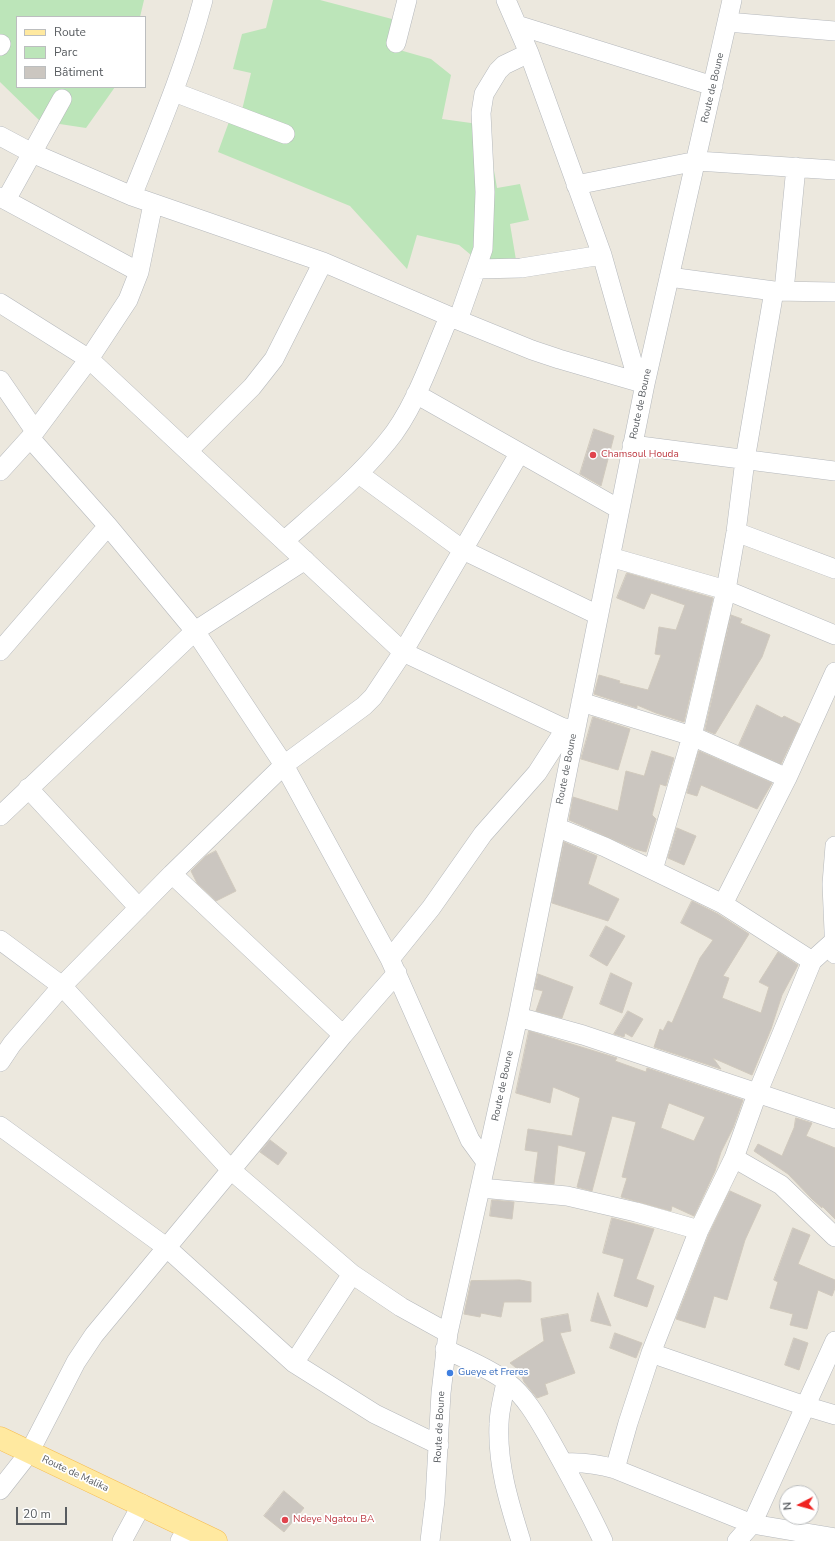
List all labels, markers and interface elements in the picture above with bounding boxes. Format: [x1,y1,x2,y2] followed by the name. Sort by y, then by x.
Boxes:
[16,16,146,88] legend
[54,24,86,40] text: Route
[54,44,77,60] text: Parc
[699,52,727,124] street label: Route de Boune
[54,64,103,80] text: Bâtiment
[628,368,654,440] street label: Route de Boune
[601,449,679,461] place label: Chamsoul Houda
[588,450,598,460] marker: Chamsoul Houda
[554,733,580,805] street label: Route de Boune
[490,1050,516,1122] street label: Route de Boune
[458,1367,528,1379] place label: Gueye et Freres
[445,1368,455,1378] marker: Gueye et Freres
[432,1391,448,1463] street label: Route de Boune
[40,1453,110,1495] street label: Route de Malika
[779,1485,819,1525] north arrow
[18,1499,69,1525] scale bar
[780,1501,795,1511] text: N
[23,1506,51,1522] text: 20 m
[293,1514,374,1526] place label: Ndeye Ngatou BA
[280,1515,290,1525] marker: Ndeye Ngatou BA

